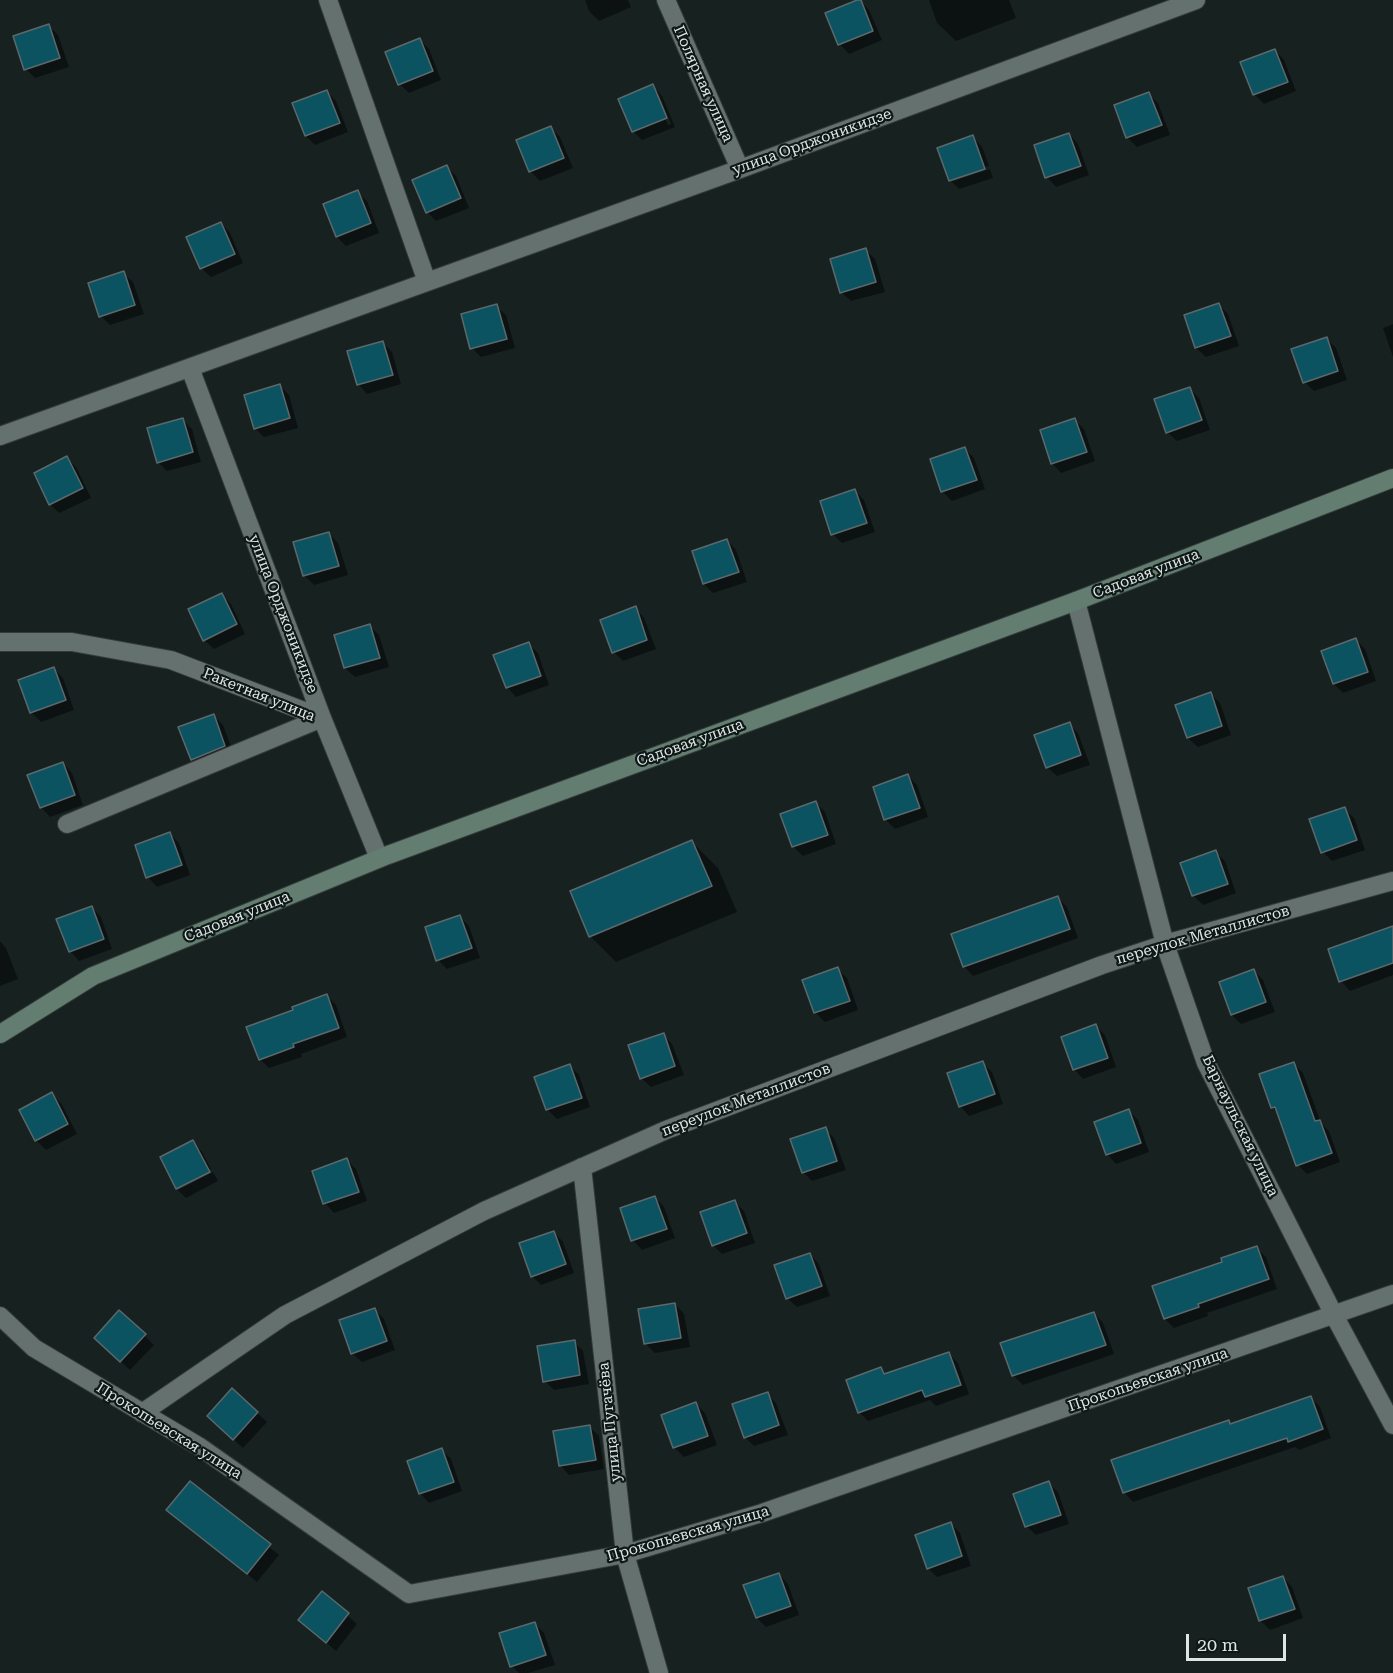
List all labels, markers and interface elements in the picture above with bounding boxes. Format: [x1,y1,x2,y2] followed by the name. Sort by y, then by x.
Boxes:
[669,23,737,145] street label: Полярная улица
[730,105,894,179] street label: улица Орджоникидзе
[244,532,322,696] street label: улица Орджоникидзе
[1090,545,1202,603] street label: Садовая улица
[200,664,318,726] street label: Ракетная улица
[634,715,746,771] street label: Садовая улица
[182,888,292,946] street label: Садовая улица
[1114,902,1292,968] street label: переулок Металлистов
[1198,1053,1282,1199] street label: Барнаульская улица
[659,1060,833,1140] street label: переулок Металлистов
[1066,1344,1230,1416] street label: Прокопьевская улица
[595,1361,625,1483] street label: улица Пугачёва
[93,1379,245,1483] street label: Прокопьевская улица
[605,1502,771,1566] street label: Прокопьевская улица
[1189,1622,1290,1660] scale bar
[1197,1634,1238,1655] text: 20 m

